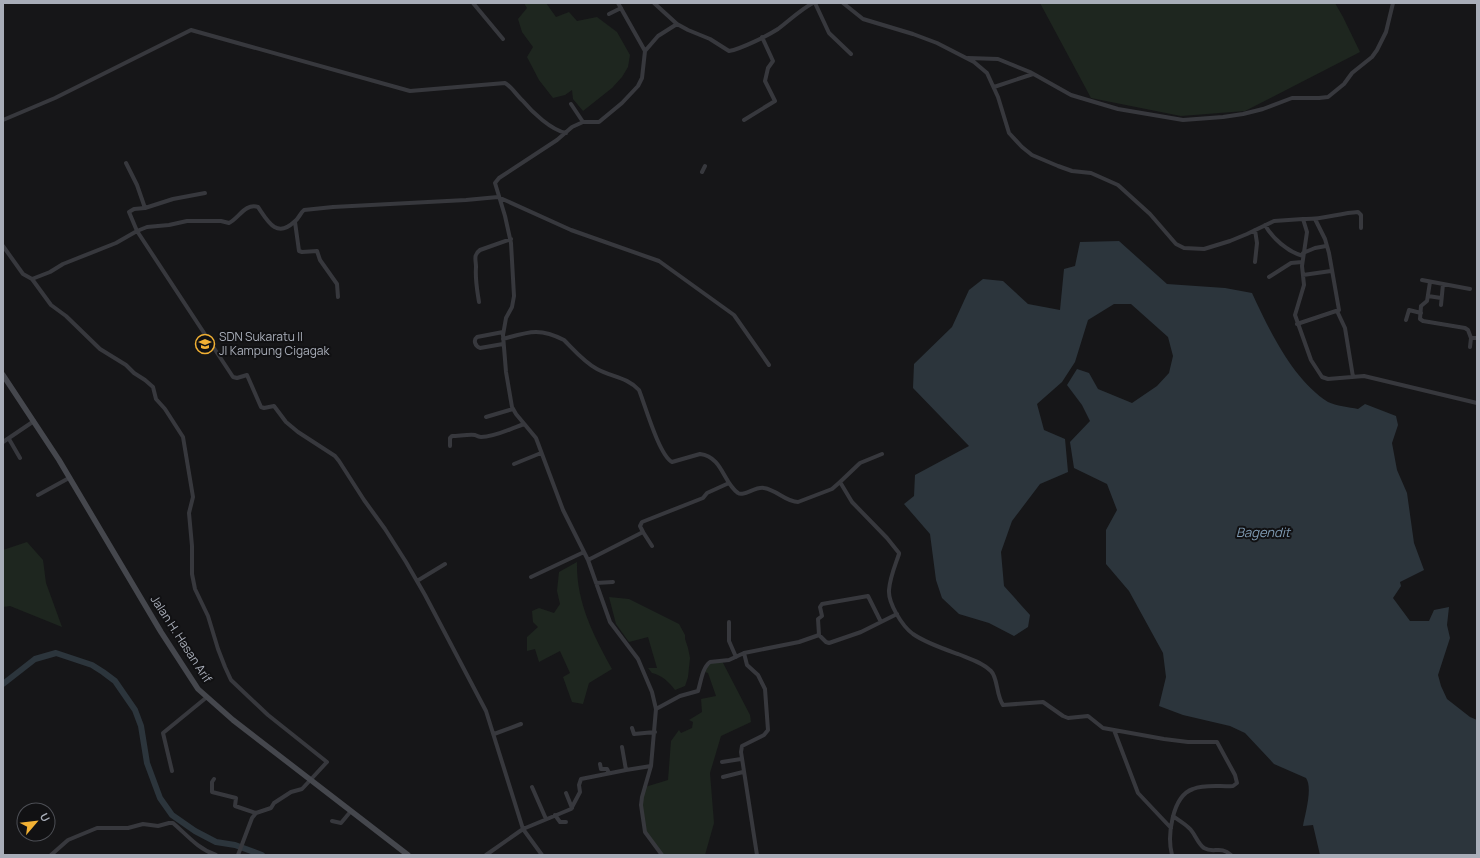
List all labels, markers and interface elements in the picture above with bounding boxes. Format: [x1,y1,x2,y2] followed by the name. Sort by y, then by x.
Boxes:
[219,328,331,359] place label: SDN Sukaratu II Jl Kampung Cigagak
[194,333,216,355] school or university icon: SDN Sukaratu II Jl Kampung Cigagak
[1236,523,1292,541] water label: Bagendit
[147,592,217,686] street label: Jalan H. Hasan Arif
[16,802,56,842] north arrow
[37,810,54,824] text: U

